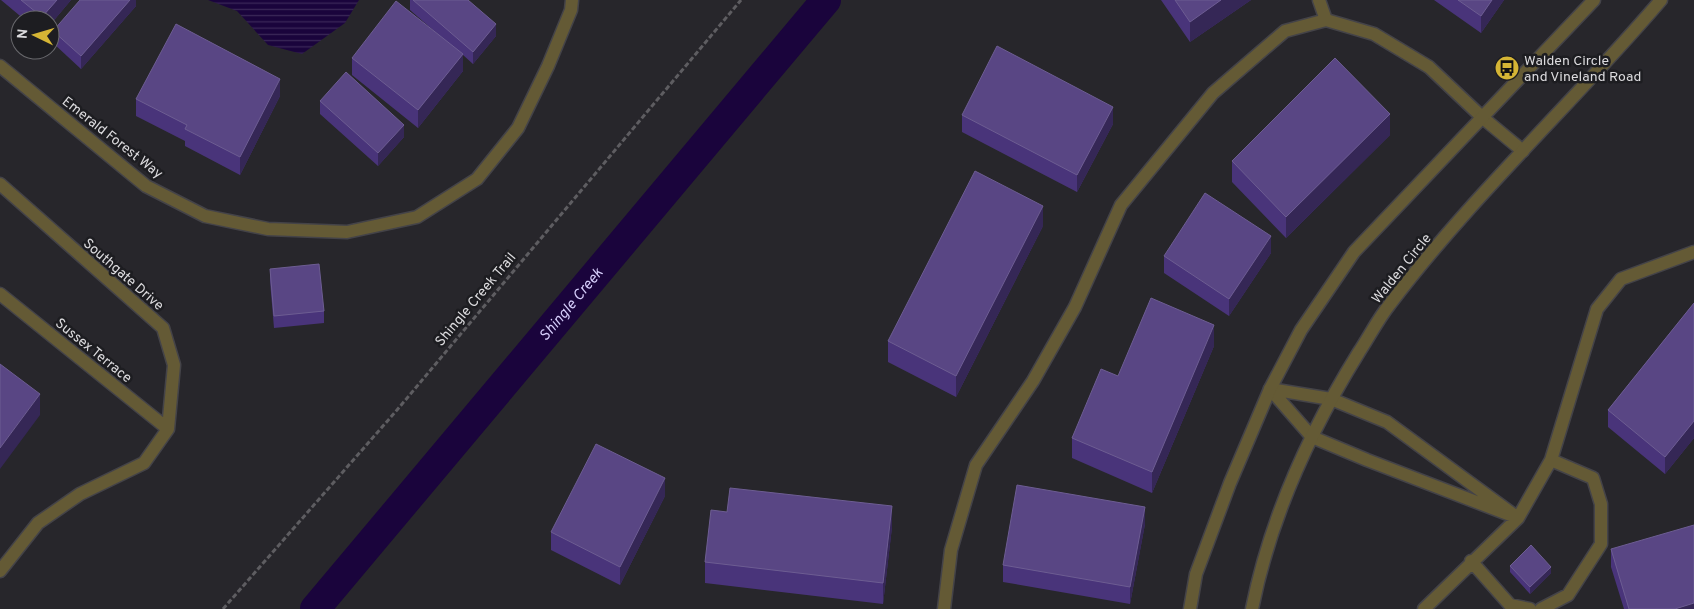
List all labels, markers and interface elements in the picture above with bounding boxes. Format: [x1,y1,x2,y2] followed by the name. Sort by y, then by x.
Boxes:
[10,10,60,60] north arrow
[15,28,32,40] text: N
[1524,53,1641,86] place label: Walden Circle and Vineland Road
[1494,55,1520,81] bus stop icon: Walden Circle and Vineland Road
[58,94,166,183] street label: Emerald Forest Way
[1369,231,1436,307] street label: Walden Circle
[79,236,167,315] street label: Southgate Drive
[432,250,520,350] street label: Shingle Creek Trail
[536,264,608,346] water label: Shingle Creek
[51,315,135,387] street label: Sussex Terrace

